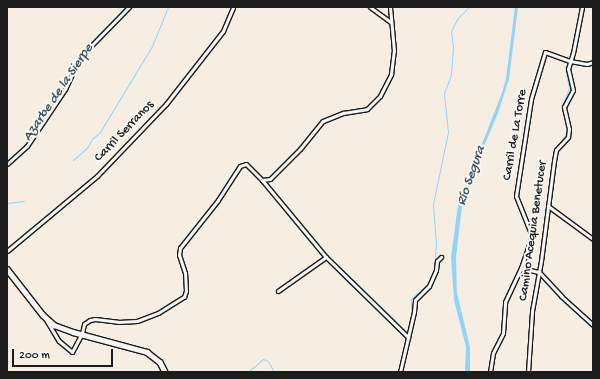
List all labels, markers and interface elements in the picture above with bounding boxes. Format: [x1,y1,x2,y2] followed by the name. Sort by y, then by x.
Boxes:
[20,41,98,145] water label: Azarbe de la Sierpe
[500,88,532,182] street label: Carril de La Torre
[92,98,158,166] street label: Carril Serranos
[454,144,490,208] water label: Río Segura
[516,160,552,302] street label: Camino Acequia Benetucer
[14,341,115,367] scale bar
[19,349,50,363] text: 200 m

